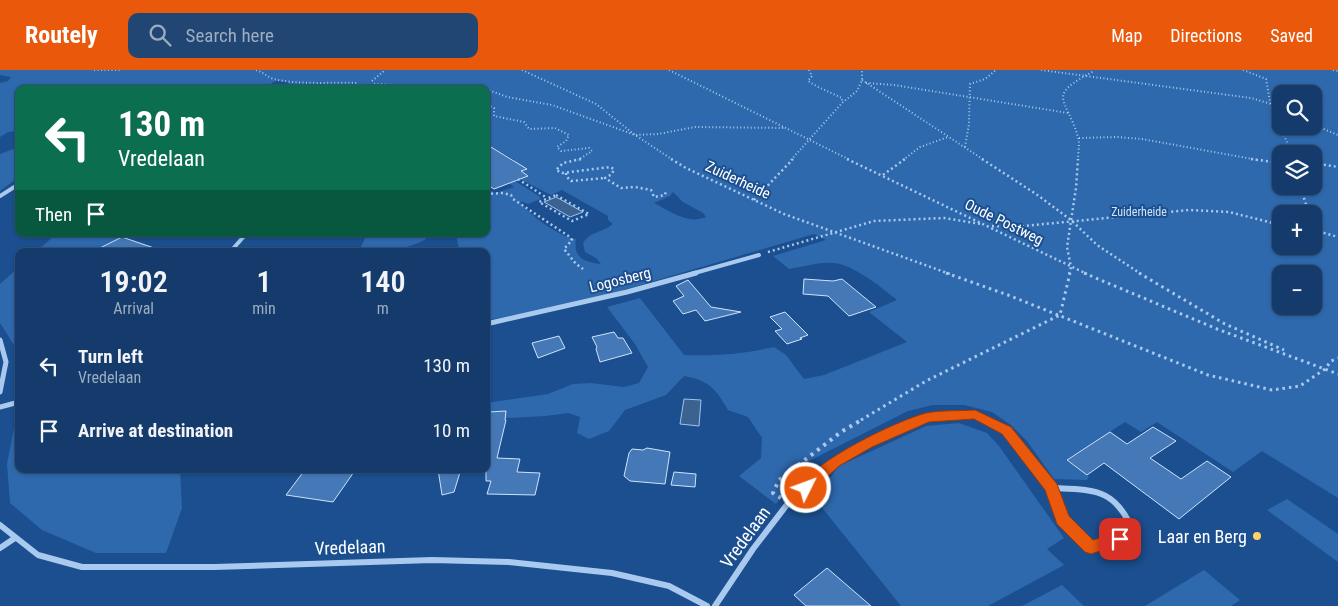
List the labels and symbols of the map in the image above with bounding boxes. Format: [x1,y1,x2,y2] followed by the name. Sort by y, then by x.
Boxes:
[703,157,773,203] street label: Zuiderheide
[962,195,1046,249] street label: Oude Postweg
[1111,205,1167,219] park label: Zuiderheide
[587,264,653,296] street label: Logosberg
[779,461,831,513] position arrow
[716,502,774,572] street label: Vredelaan
[1099,518,1141,560] pin
[1158,526,1247,547] place label: Laar en Berg
[1251,530,1263,542] marker: Laar en Berg
[314,535,386,559] street label: Vredelaan

